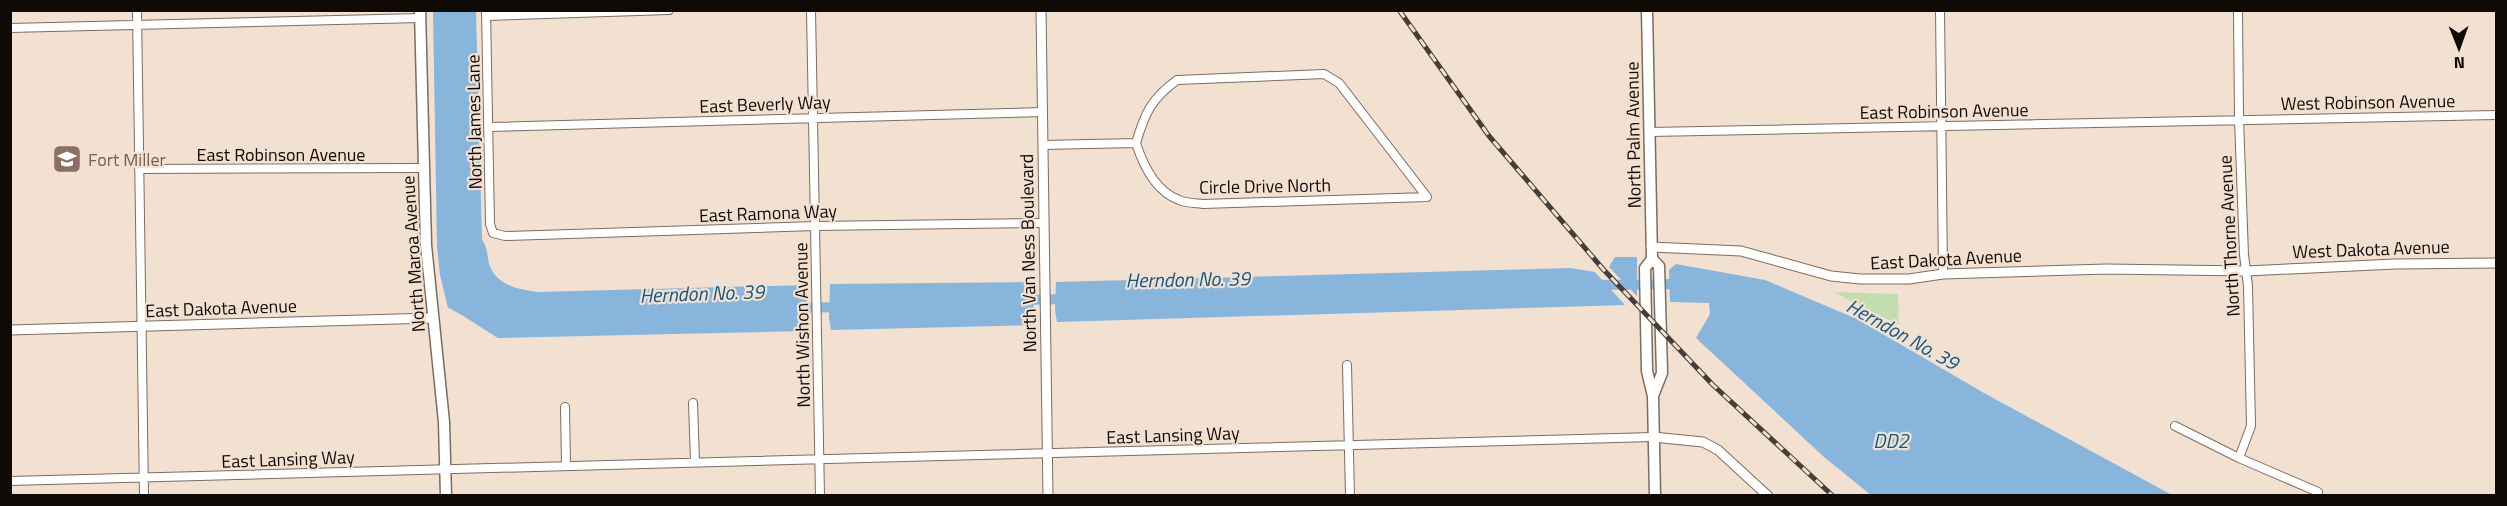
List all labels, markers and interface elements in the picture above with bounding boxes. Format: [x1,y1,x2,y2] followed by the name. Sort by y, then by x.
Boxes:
[2429,18,2489,78] north arrow
[2454,51,2465,75] text: N
[459,54,489,190] street label: North James Lane
[1618,61,1648,209] street label: North Palm Avenue
[2280,87,2456,117] street label: West Robinson Avenue
[699,88,832,120] street label: East Beverly Way
[1859,96,2029,126] street label: East Robinson Avenue
[197,141,365,168] street label: East Robinson Avenue
[51,143,83,175] school or university icon: Fort Miller
[88,146,166,173] place label: Fort Miller
[1013,153,1043,353] street label: North Van Ness Boulevard
[2211,155,2247,317] street label: North Thorne Avenue
[1199,171,1331,201] street label: Circle Drive North
[394,175,432,333] street label: North Maroa Avenue
[698,197,838,229] street label: East Ramona Way
[2292,233,2450,265] street label: West Dakota Avenue
[787,242,817,408] street label: North Wishon Avenue
[1870,242,2022,276] street label: East Dakota Avenue
[1125,262,1251,296] water label: Herndon No. 39
[639,275,766,311] water label: Herndon No. 39
[1841,290,1966,378] water label: Herndon No. 39
[145,292,297,324] street label: East Dakota Avenue
[1106,419,1240,451] street label: East Lansing Way
[1873,425,1910,456] water label: DD2
[221,443,355,475] street label: East Lansing Way

